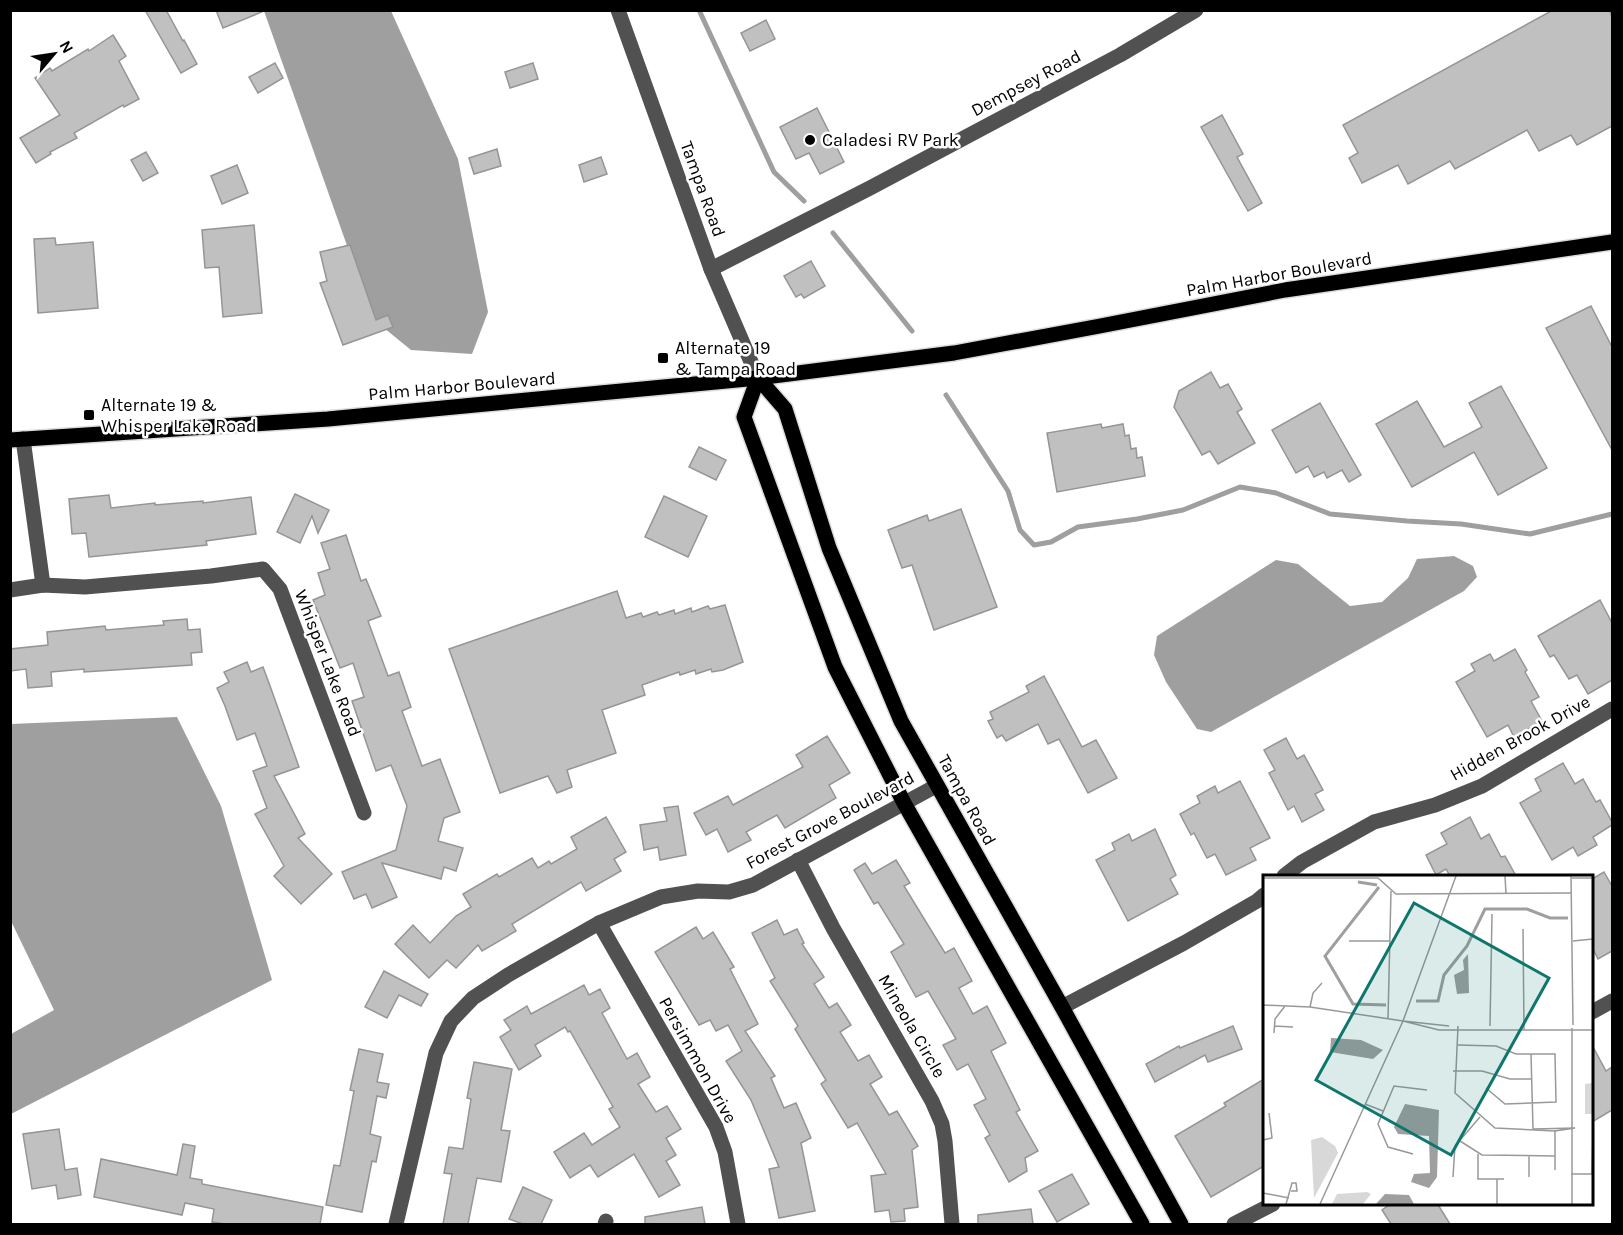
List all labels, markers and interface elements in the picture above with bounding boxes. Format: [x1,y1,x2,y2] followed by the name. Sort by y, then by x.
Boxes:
[24,24,84,84] north arrow
[56,37,78,57] text: N
[967,45,1085,121] street label: Dempsey Road
[822,129,959,151] place label: Caladesi RV Park
[803,133,817,147] marker: Caladesi RV Park
[676,138,730,240] street label: Tampa Road
[1184,247,1374,301] street label: Palm Harbor Boulevard
[675,337,796,380] place label: Alternate 19 & Tampa Road
[656,351,670,365] marker: Alternate 19 & Tampa Road
[367,367,557,405] street label: Palm Harbor Boulevard
[101,394,257,437] place label: Alternate 19 & Whisper Lake Road
[82,408,96,422] marker: Alternate 19 & Whisper Lake Road
[290,586,366,740] street label: Whisper Lake Road
[1446,690,1594,786] street label: Hidden Brook Drive
[933,751,1001,849] street label: Tampa Road
[742,766,918,874] street label: Forest Grove Boulevard
[1263,875,1593,1205] inset map
[873,970,951,1082] street label: Mineola Circle
[654,993,742,1127] street label: Persimmon Drive

